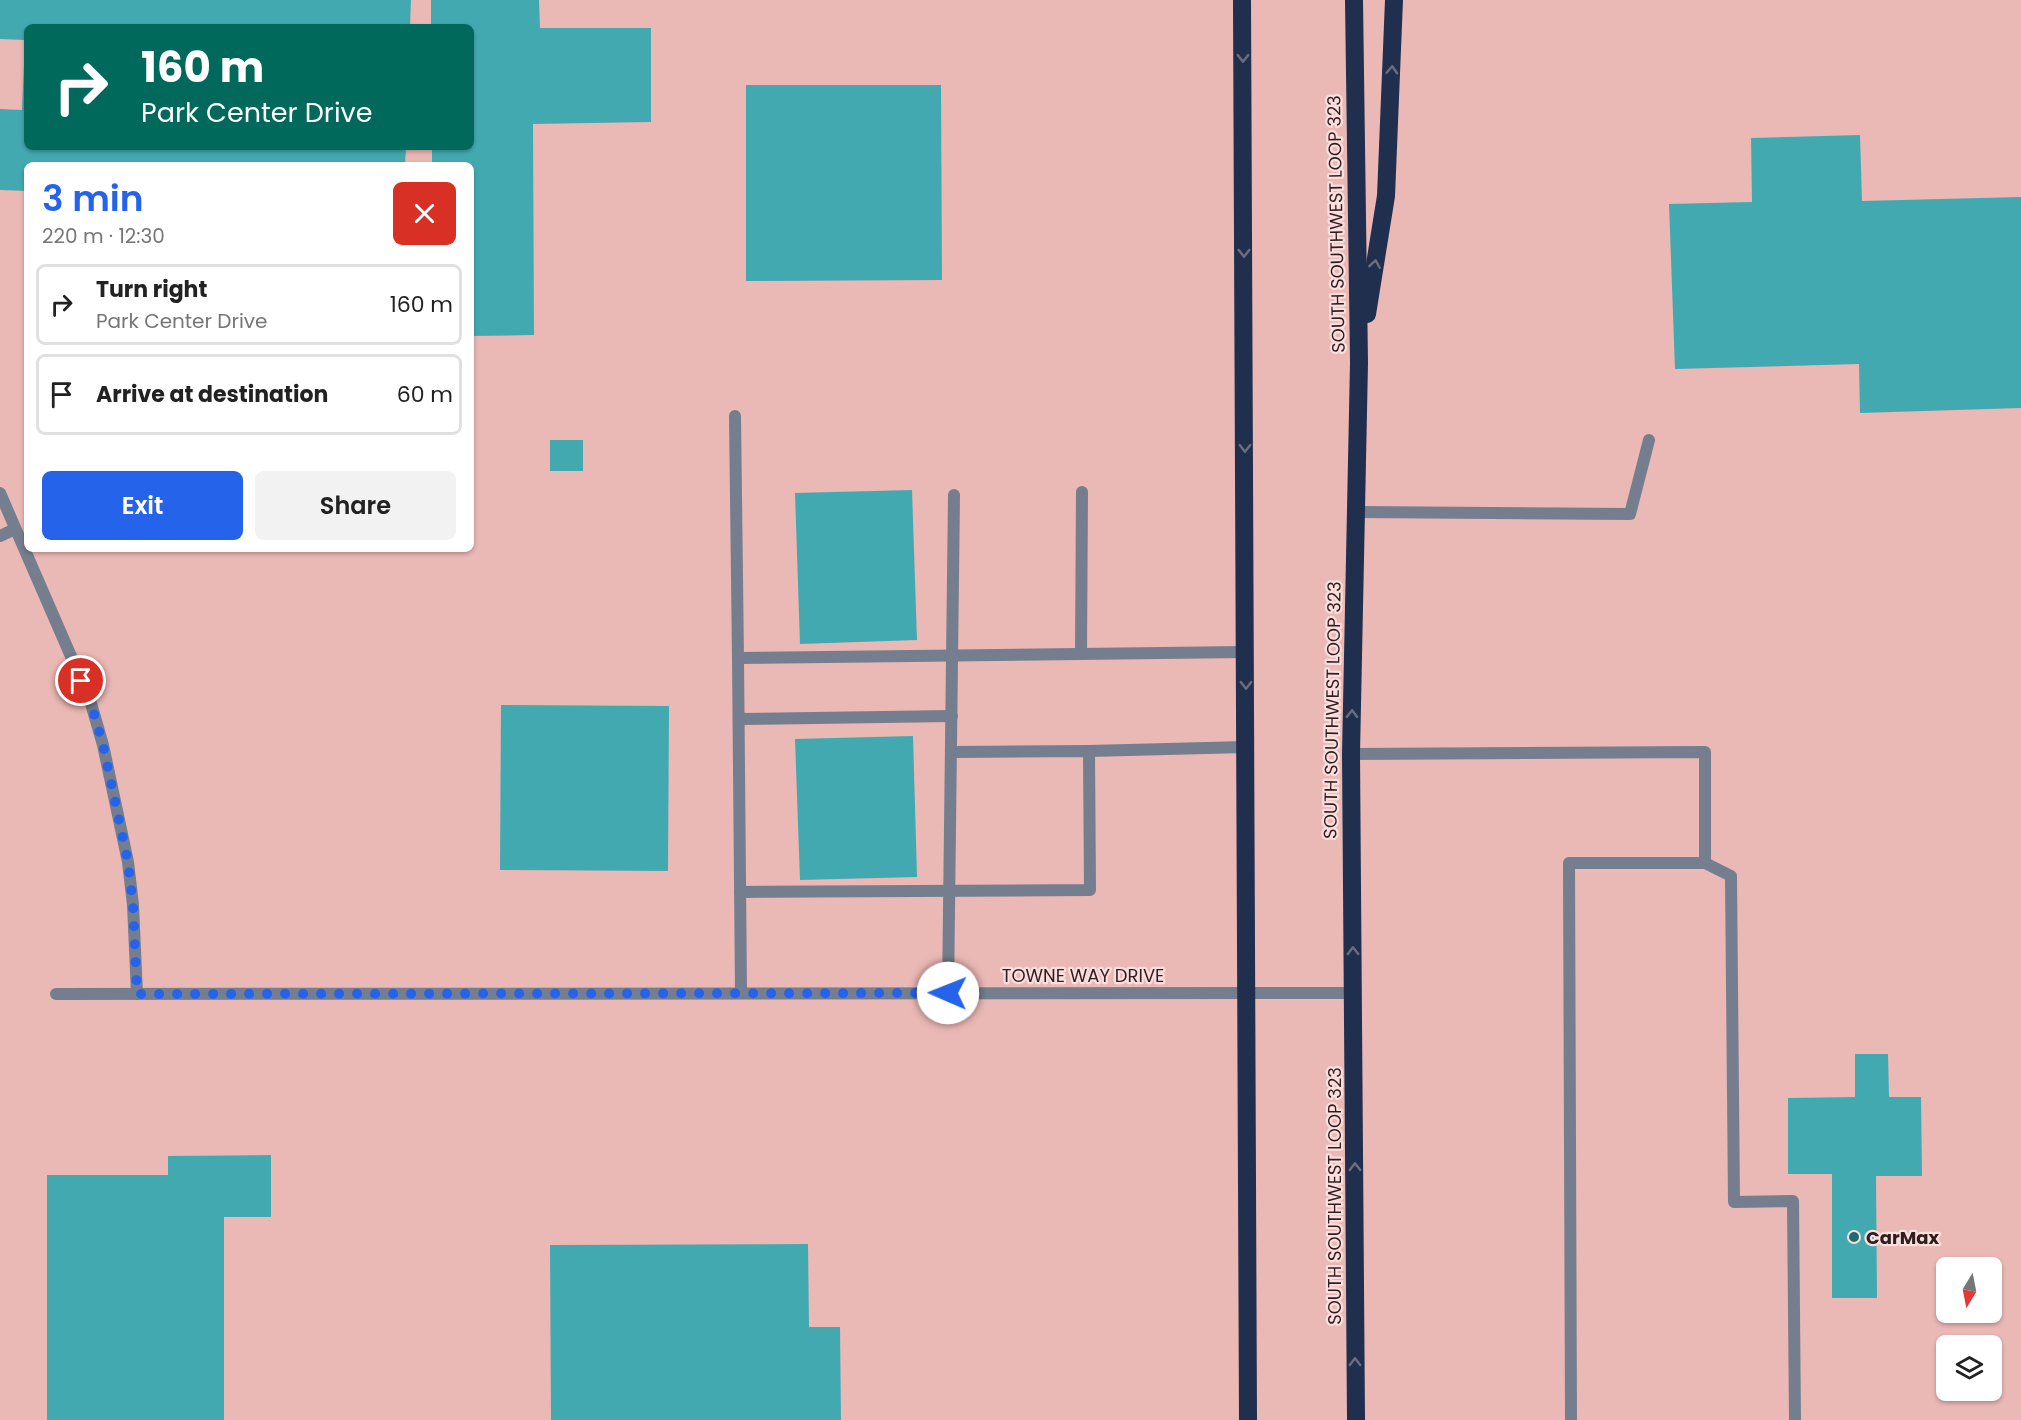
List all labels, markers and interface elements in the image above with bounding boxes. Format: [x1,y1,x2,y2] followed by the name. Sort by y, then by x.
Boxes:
[141,38,264,97] text: 160 m
[42,48,120,126] icon: right
[1237,54,1249,63] one-way arrow
[1385,66,1398,75] one-way arrow
[141,94,372,131] text: Park Center Drive
[1321,95,1351,353] street label: SOUTH SOUTHWEST LOOP 323
[42,173,144,224] text: 3 min
[393,182,456,245] button: close
[42,222,165,250] text: 220 m · 12:30
[1238,249,1250,258] one-way arrow
[1368,260,1381,270] one-way arrow
[96,274,207,305] text: Turn right
[45,288,78,321] icon: right
[390,289,453,320] text: 160 m
[96,307,267,335] text: Park Center Drive
[45,378,78,411] icon: arrive
[96,379,328,410] text: Arrive at destination
[397,379,453,410] text: 60 m
[1238,444,1251,453] one-way arrow
[42,471,243,540] button: Exit
[255,471,456,540] button: Share
[1317,581,1347,839] street label: SOUTH SOUTHWEST LOOP 323
[55,655,106,706] pin
[64,664,97,697] icon: arrive
[1240,681,1252,690] one-way arrow
[1346,709,1358,718] one-way arrow
[1347,946,1360,955] one-way arrow
[916,961,980,1025] position arrow
[1002,963,1164,988] street label: TOWNE WAY DRIVE
[1322,1067,1347,1325] street label: SOUTH SOUTHWEST LOOP 323
[1349,1162,1361,1171] one-way arrow
[1866,1225,1939,1250] place label: CarMax
[1847,1230,1861,1244] marker: CarMax
[1936,1257,2002,1323] north arrow
[1936,1257,2002,1401] map controls
[1936,1335,2002,1401] button: layers
[1349,1357,1361,1366] one-way arrow

